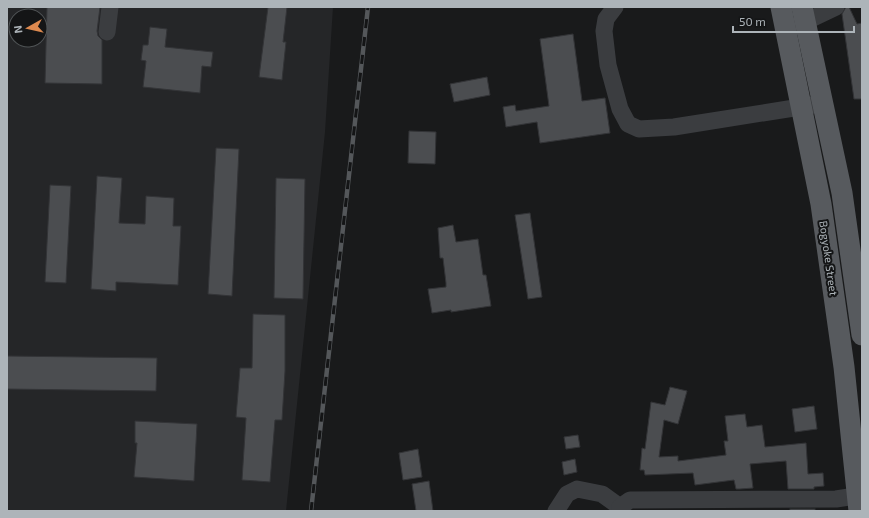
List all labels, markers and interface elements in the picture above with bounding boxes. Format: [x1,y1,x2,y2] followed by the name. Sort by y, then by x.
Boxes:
[8,8,48,48] north arrow
[733,8,854,34] scale bar
[739,14,766,28] text: 50 m
[11,25,25,34] text: N
[817,220,841,296] street label: Bogyoke Street

